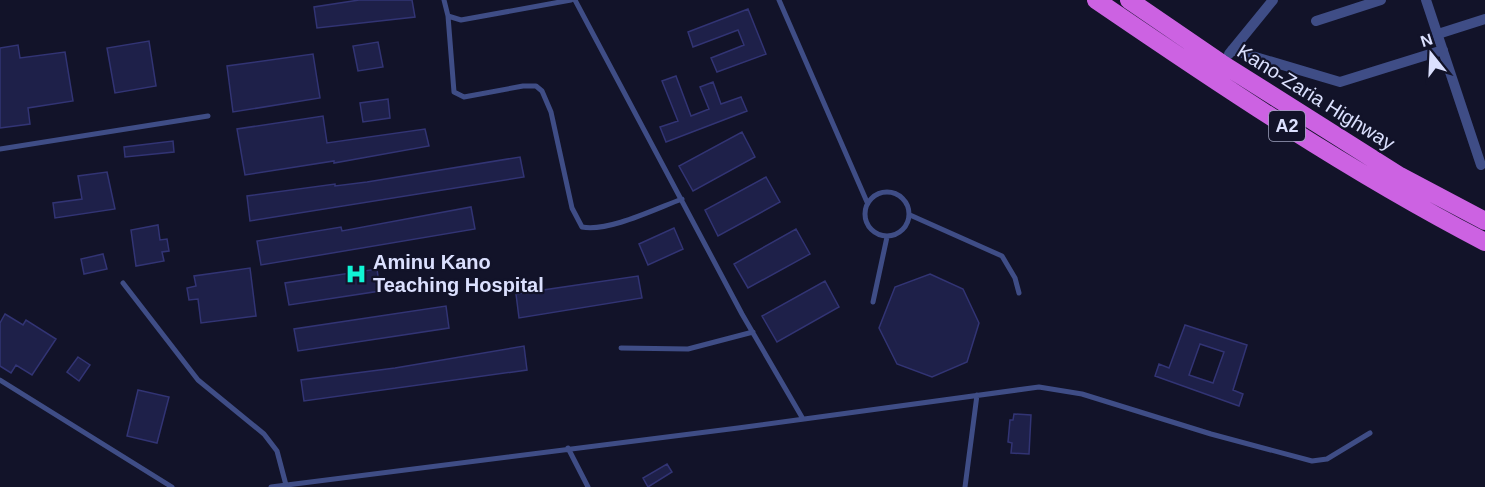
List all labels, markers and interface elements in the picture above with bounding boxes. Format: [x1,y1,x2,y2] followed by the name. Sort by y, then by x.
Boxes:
[1401,24,1461,84] north arrow
[1418,30,1435,50] text: N
[1233,40,1399,154] street label: Kano-Zaria Highway
[1269,111,1305,141] road number: A2
[373,251,544,296] place label: Aminu Kano Teaching Hospital
[344,262,368,286] hospital icon: Aminu Kano Teaching Hospital

